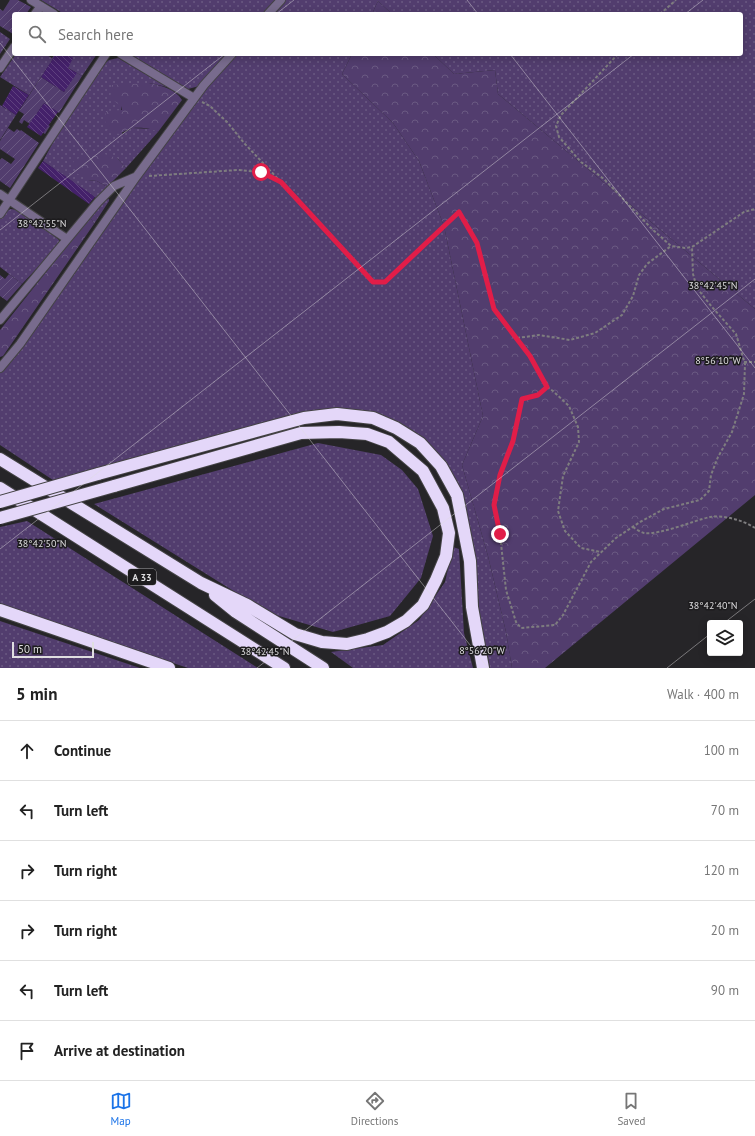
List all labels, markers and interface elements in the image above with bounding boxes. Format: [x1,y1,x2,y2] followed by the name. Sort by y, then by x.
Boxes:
[12,12,743,56] search box
[26,23,48,45] icon: search
[58,25,134,44] text: Search here
[252,163,270,181] route start
[17,217,67,230] text: 38°42'55"N
[688,279,738,292] text: 38°42'45"N
[695,354,742,367] text: 8°56'10"W
[491,525,509,543] route end
[17,537,67,550] text: 38°42'50"N
[128,569,156,585] road number: A 33
[688,599,738,612] text: 38°42'40"N
[707,620,743,656] map controls
[707,620,743,656] button: layers
[12,640,94,659] scale bar
[18,642,42,656] text: 50 m
[459,644,506,657] text: 8°56'20"W
[240,645,290,658] text: 38°42'45"N
[16,683,57,705] text: 5 min
[667,686,739,703] text: Walk · 400 m
[16,740,38,762] icon: ahead
[54,741,111,760] text: Continue
[704,742,739,759] text: 100 m
[16,800,38,822] icon: left
[54,801,108,820] text: Turn left
[711,802,739,819] text: 70 m
[16,860,38,882] icon: right
[54,861,117,880] text: Turn right
[704,862,739,879] text: 120 m
[16,920,38,942] icon: right
[54,921,117,940] text: Turn right
[711,922,739,939] text: 20 m
[16,980,38,1002] icon: left
[54,981,108,1000] text: Turn left
[711,982,739,999] text: 90 m
[16,1040,38,1062] icon: arrive
[54,1041,185,1060] text: Arrive at destination
[110,1090,132,1128] tab: Map
[351,1090,398,1128] tab: Directions
[617,1090,645,1128] tab: Saved

